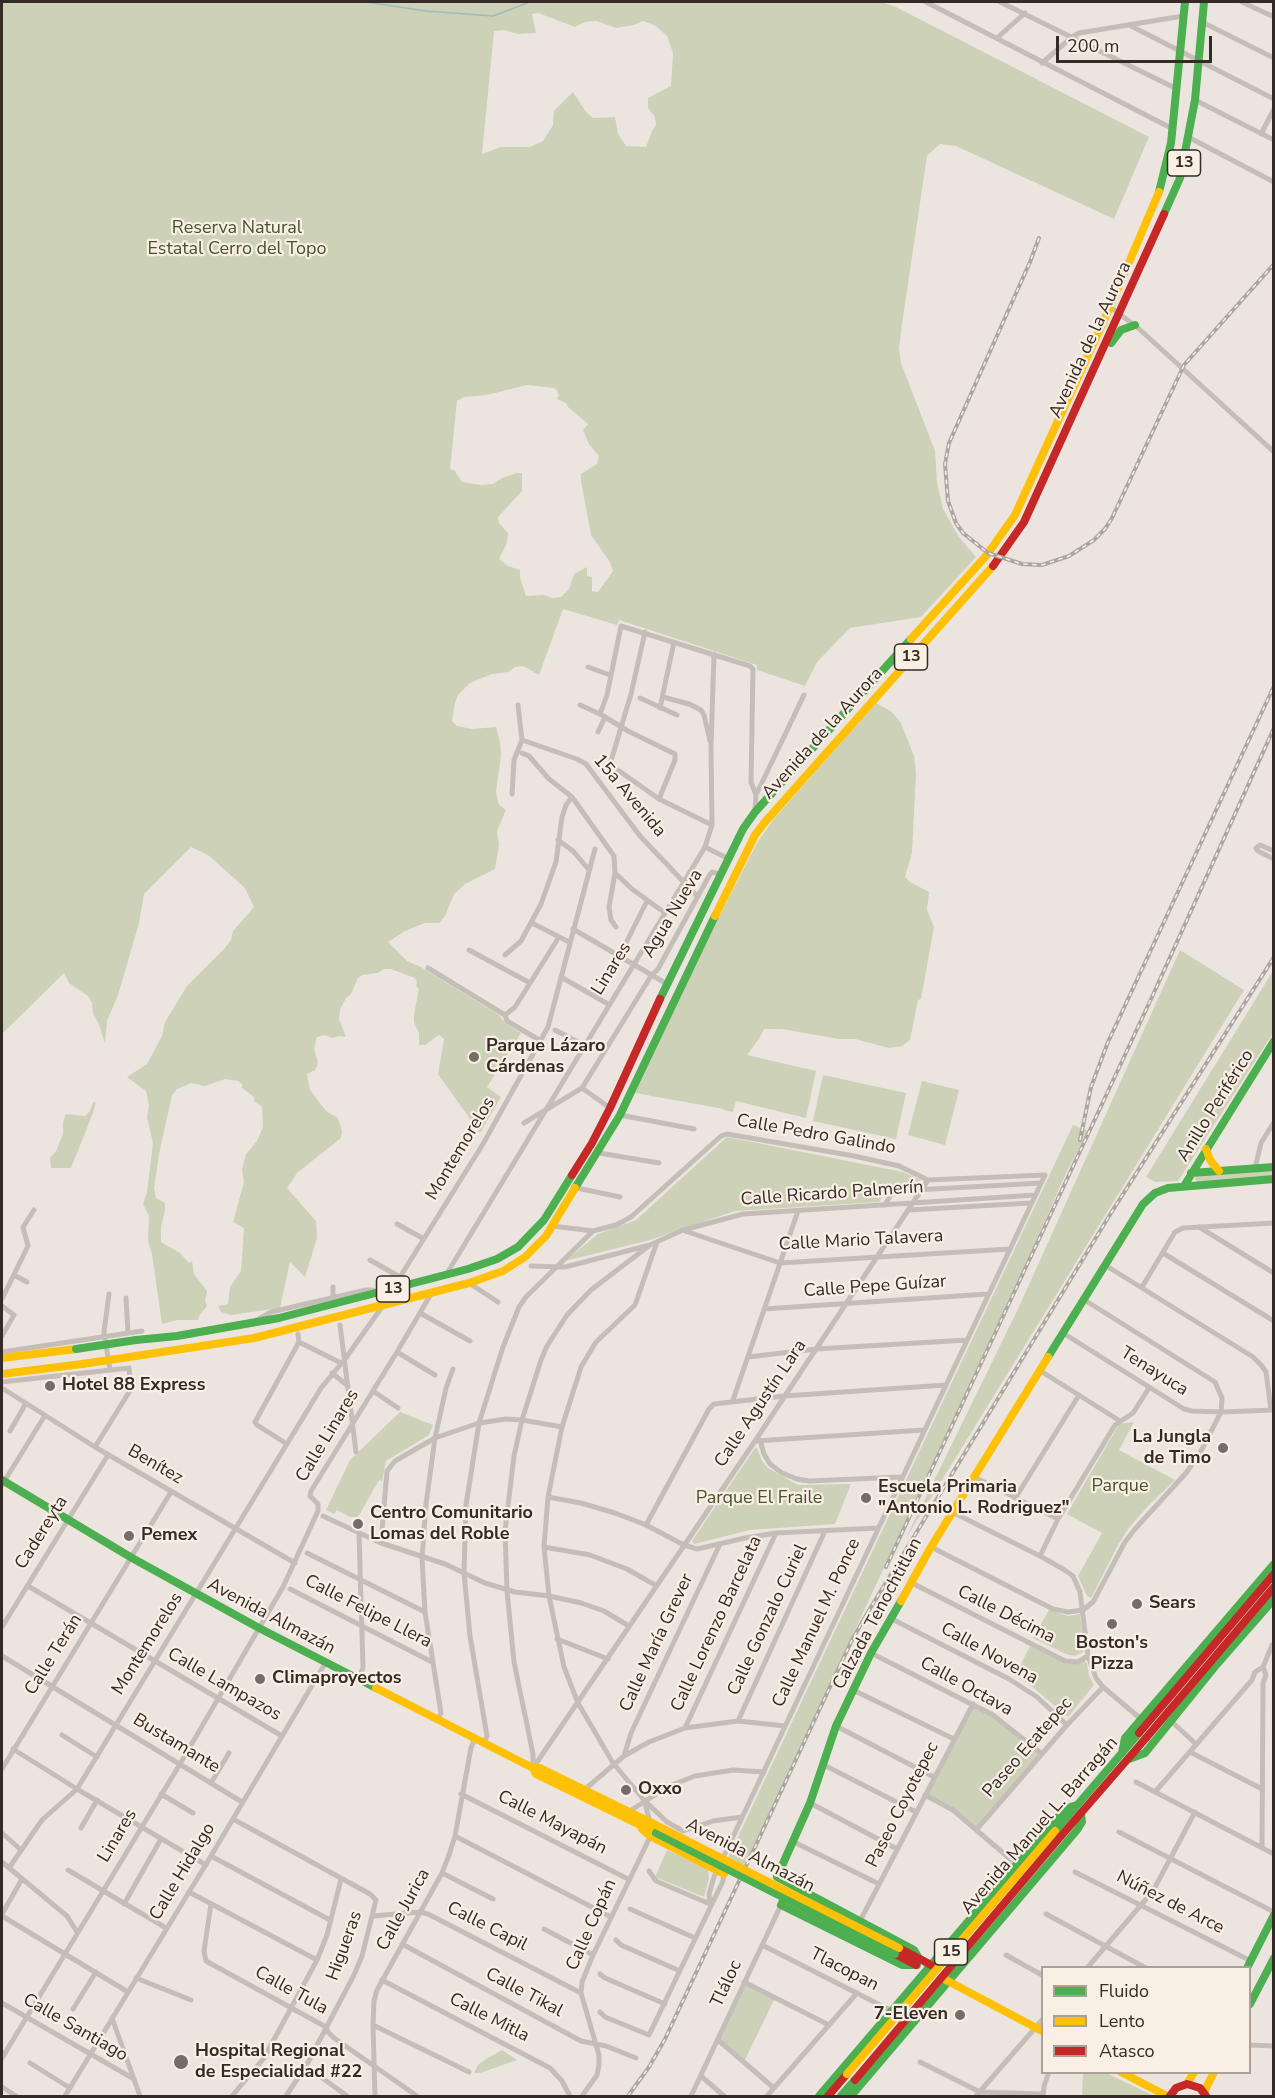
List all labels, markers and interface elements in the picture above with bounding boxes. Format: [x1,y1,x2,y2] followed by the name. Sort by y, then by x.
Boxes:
[1059,24,1215,62] scale bar
[1067,34,1119,58] text: 200 m
[1168,150,1200,176] road number: 13
[147,218,327,260] park label: Reserva Natural Estatal Cerro del Topo
[1045,258,1137,422] street label: Avenida de la Aurora
[894,644,928,670] road number: 13
[758,664,888,804] street label: Avenida de la Aurora
[588,750,670,842] street label: 15a Avenida
[638,866,708,962] street label: Agua Nueva
[587,939,637,999] street label: Linares
[486,1036,605,1078] place label: Parque Lázaro Cárdenas
[1173,1046,1259,1166] street label: Anillo Periférico
[467,1050,481,1064] marker: Parque Lázaro Cárdenas
[422,1093,500,1205] street label: Montemorelos
[735,1110,897,1160] street label: Calle Pedro Galindo
[740,1177,924,1211] street label: Calle Ricardo Palmerín
[778,1226,944,1256] street label: Calle Mario Talavera
[803,1271,947,1303] street label: Calle Pepe Guízar
[376,1276,410,1302] road number: 13
[710,1336,812,1472] street label: Calle Agustín Lara
[1116,1343,1192,1401] street label: Tenayuca
[62,1375,205,1397] place label: Hotel 88 Express
[43,1379,57,1393] marker: Hotel 88 Express
[292,1386,364,1486] street label: Calle Linares
[1132,1427,1211,1470] place label: La Jungla de Timo
[124,1441,186,1489] street label: Benítez
[1216,1441,1230,1455] marker: La Jungla de Timo
[1092,1476,1148,1498] park label: Parque
[878,1477,1070,1520] place label: Escuela Primaria "Antonio L. Rodriguez"
[696,1488,822,1510] park label: Parque El Fraile
[859,1491,873,1505] marker: Escuela Primaria "Antonio L. Rodriguez"
[11,1492,73,1574] street label: Cadereyta
[370,1503,533,1546] place label: Centro Comunitario Lomas del Roble
[351,1517,365,1531] marker: Centro Comunitario Lomas del Roble
[141,1525,197,1547] place label: Pemex
[122,1529,136,1543] marker: Pemex
[667,1533,767,1715] street label: Calle Lorenzo Barcelata
[829,1534,927,1694] street label: Calzada Tenochtitlan
[768,1535,866,1711] street label: Calle Manuel M. Ponce
[723,1541,813,1699] street label: Calle Gonzalo Curiel
[301,1571,435,1653] street label: Calle Felipe Llera
[616,1571,698,1715] street label: Calle María Grever
[203,1574,339,1660] street label: Avenida Almazán
[954,1581,1058,1649] street label: Calle Décima
[108,1589,188,1699] street label: Montemorelos
[1149,1593,1196,1615] place label: Sears
[1130,1597,1144,1611] marker: Sears
[21,1611,87,1699] street label: Calle Terán
[1105,1617,1119,1631] marker: Boston's Pizza
[937,1618,1041,1690] street label: Calle Novena
[1076,1633,1148,1676] place label: Boston's Pizza
[163,1644,285,1726] street label: Calle Lampazos
[916,1653,1016,1721] street label: Calle Octava
[272,1668,402,1690] place label: Climaproyectos
[253,1672,267,1686] marker: Climaproyectos
[979,1693,1077,1803] street label: Paseo Ecatepec
[129,1710,223,1778] street label: Bustamante
[957,1733,1123,1919] street label: Avenida Manuel L. Barragán
[862,1739,944,1871] street label: Paseo Coyotepec
[638,1779,682,1801] place label: Oxxo
[619,1783,633,1797] marker: Oxxo
[494,1786,610,1860] street label: Calle Mayapán
[94,1805,142,1867] street label: Linares
[682,1814,818,1898] street label: Avenida Almazán
[145,1819,221,1925] street label: Calle Hidalgo
[373,1865,435,1955] street label: Calle Jurica
[1113,1867,1227,1939] street label: Núñez de Arce
[562,1876,622,1974] street label: Calle Copán
[443,1898,531,1956] street label: Calle Capil
[322,1908,368,1984] street label: Higueras
[934,1939,968,1965] road number: 15
[806,1944,882,1996] street label: Tlacopan
[707,1957,747,2011] street label: Tláloc
[251,1962,331,2020] street label: Calle Tula
[481,1964,567,2022] street label: Calle Tikal
[1041,1966,1251,2074] legend
[1099,1979,1149,2003] text: Fluido
[19,1989,131,2067] street label: Calle Santiago
[445,1989,533,2047] street label: Calle Mitla
[874,2004,948,2026] place label: 7-Eleven
[953,2008,967,2022] marker: 7-Eleven
[1099,2009,1145,2033] text: Lento
[1099,2039,1155,2063] text: Atasco
[195,2041,362,2084] place label: Hospital Regional de Especialidad #22
[172,2053,190,2071] marker: Hospital Regional de Especialidad #22

